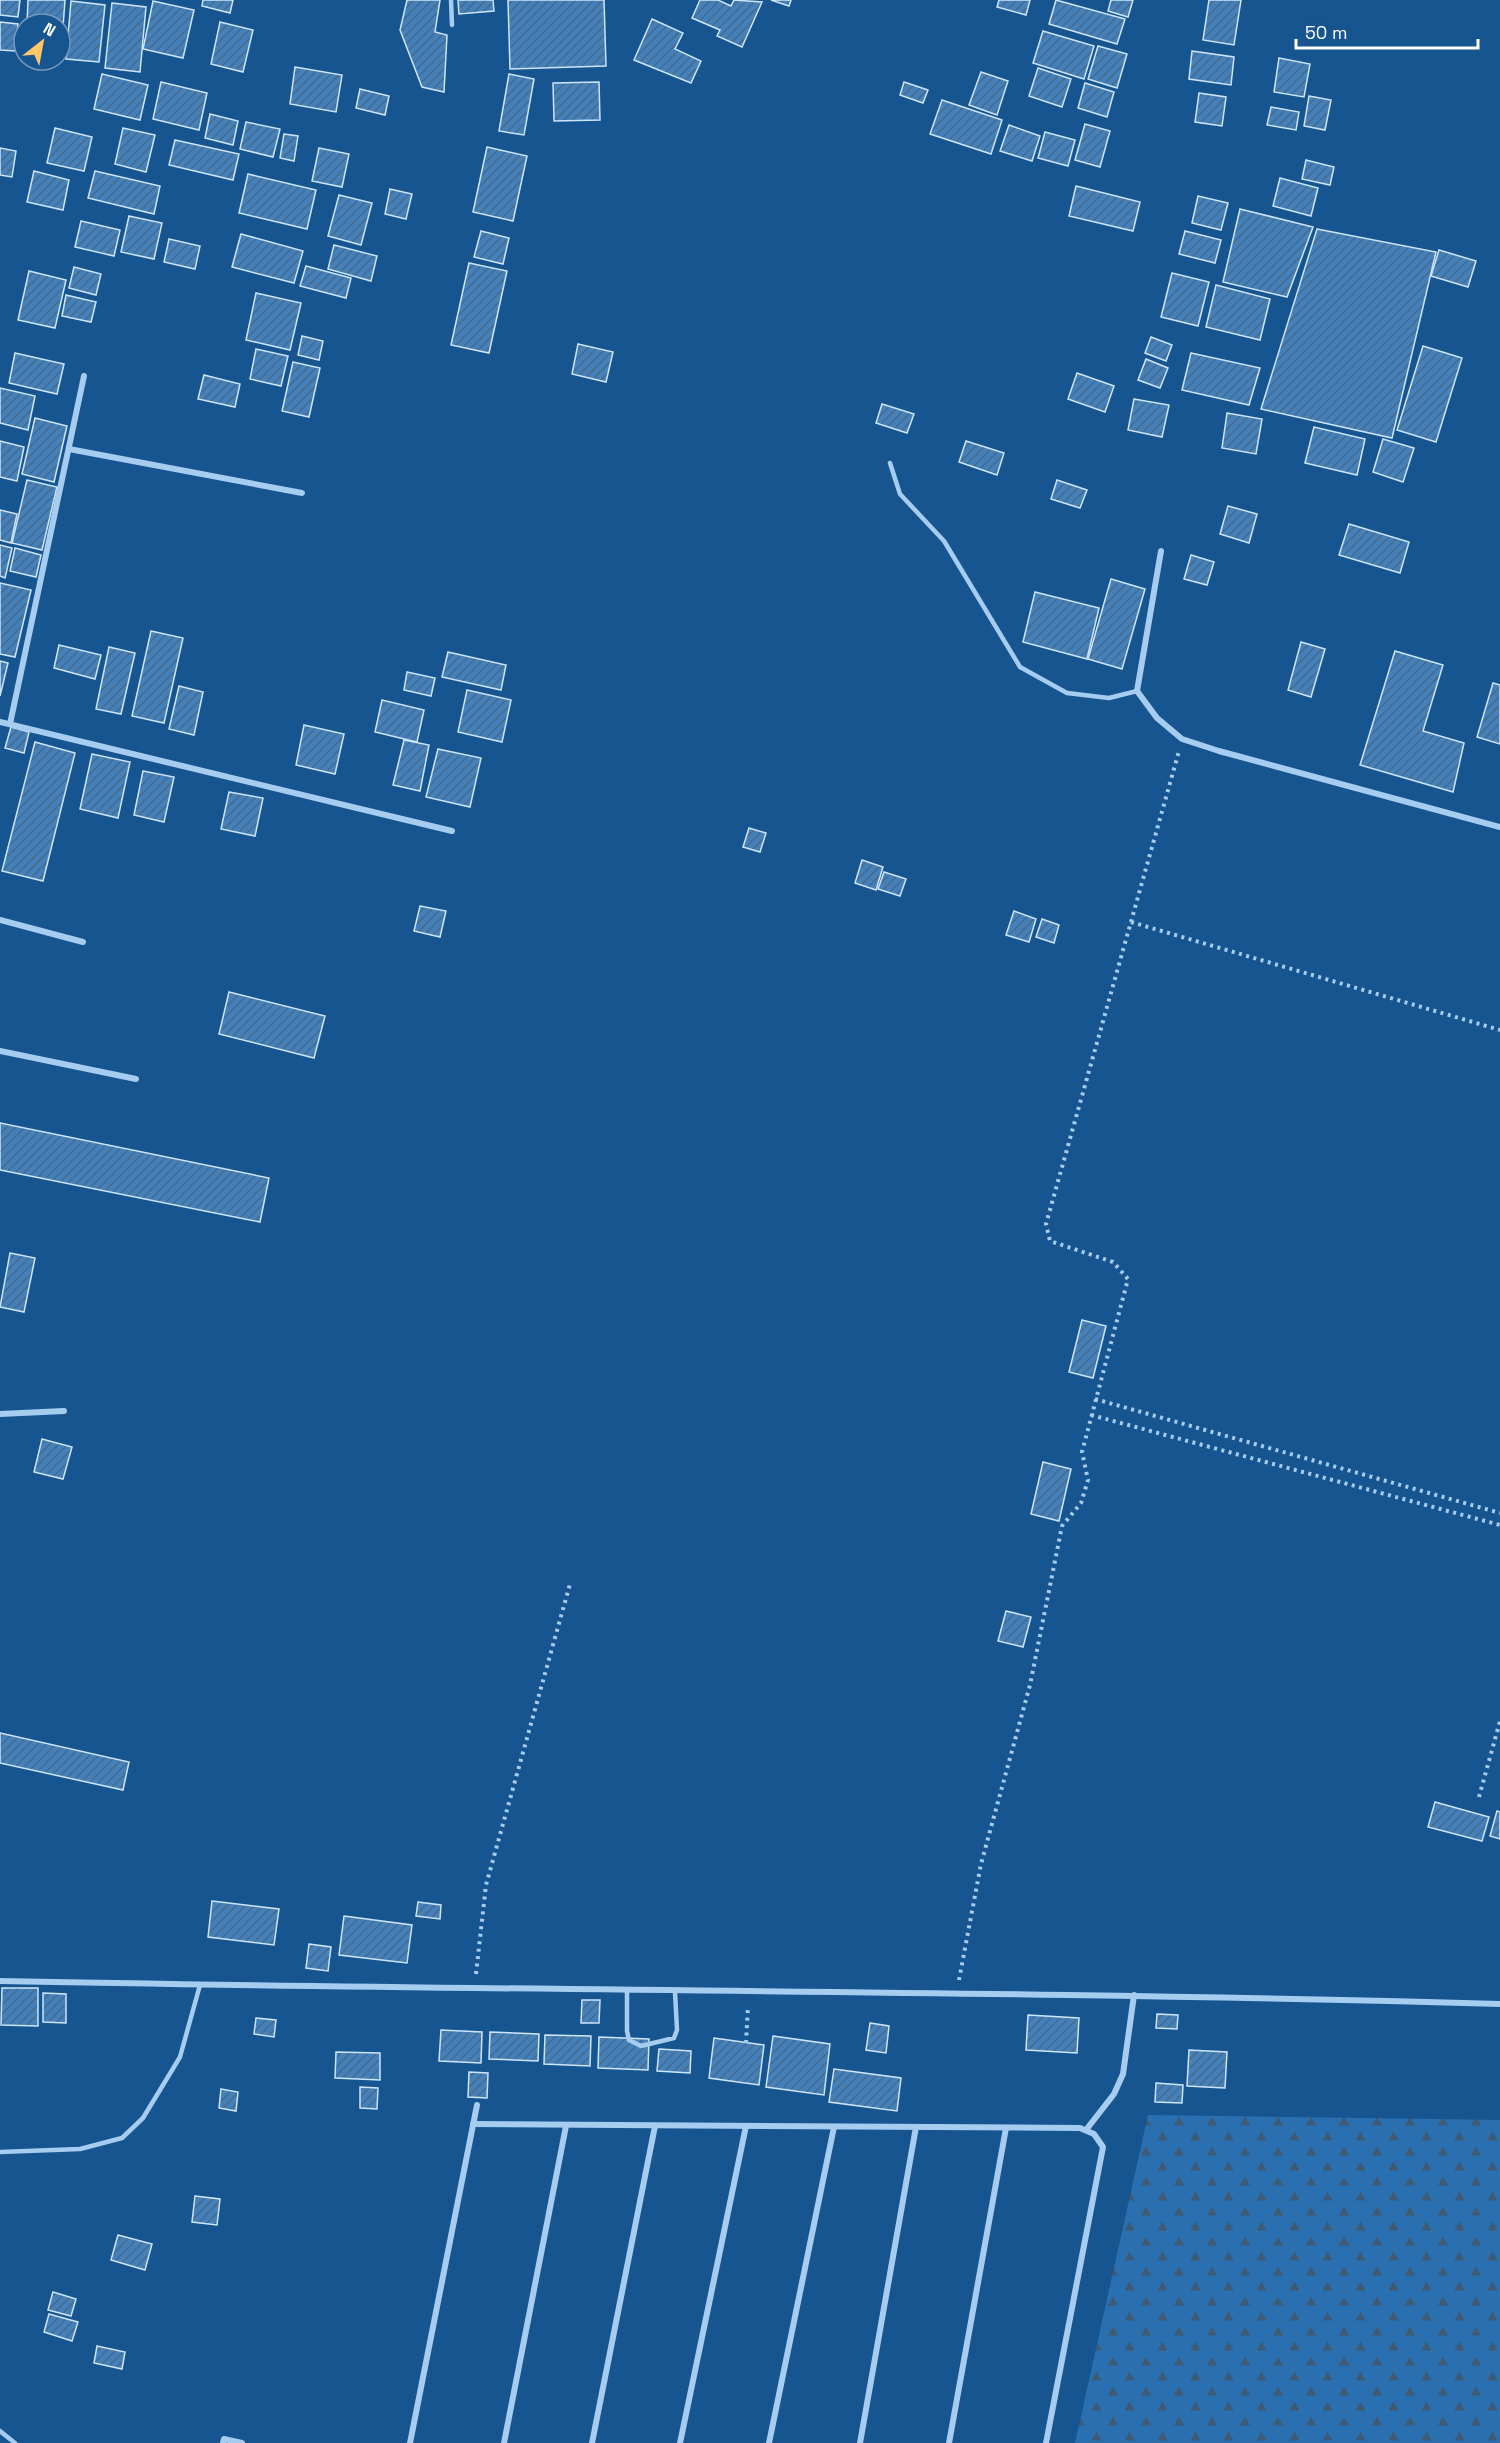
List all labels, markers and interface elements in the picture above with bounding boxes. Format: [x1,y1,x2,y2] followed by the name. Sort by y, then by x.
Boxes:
[12,12,72,72] north arrow
[1296,12,1478,50] scale bar
[39,18,59,41] text: N
[1305,21,1347,44] text: 50 m

